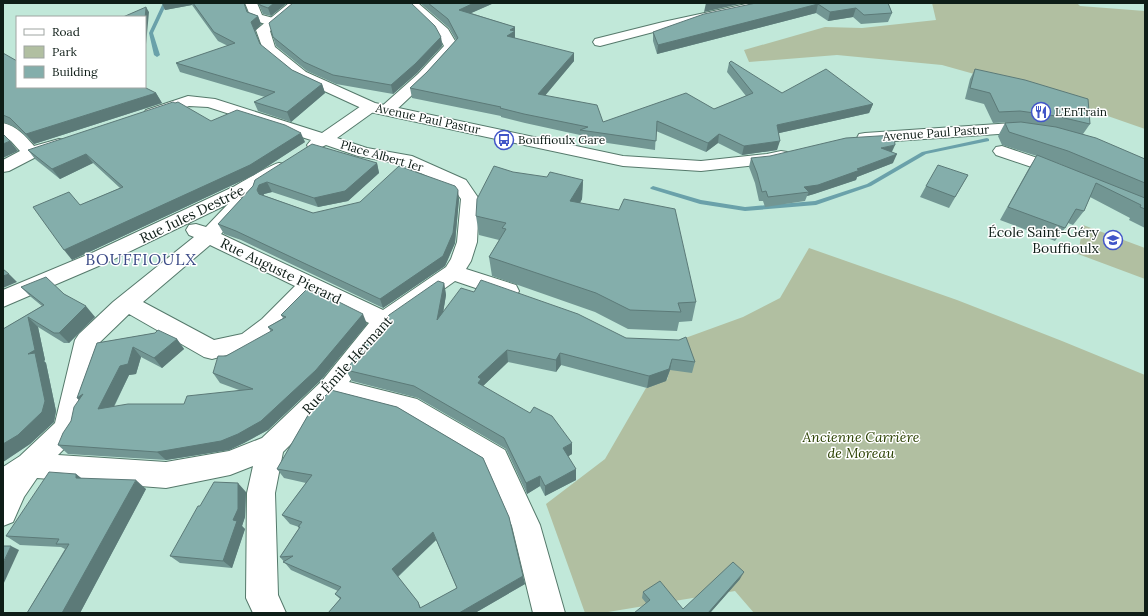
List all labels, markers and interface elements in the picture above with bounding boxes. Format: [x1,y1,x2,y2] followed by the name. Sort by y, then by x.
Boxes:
[16,16,146,88] legend
[52,24,80,39] text: Road
[52,44,78,59] text: Park
[52,64,98,79] text: Building
[373,100,483,137] street label: Avenue Paul Pastur
[1030,101,1052,123] restaurant icon: L'EnTrain
[1055,104,1107,119] place label: L'EnTrain
[881,121,991,144] street label: Avenue Paul Pastur
[493,129,515,151] bus stop icon: Bouffioulx Gare
[518,132,606,147] place label: Bouffioulx Gare
[339,137,426,175] street label: Place Albert Ier
[137,181,248,247] street label: Rue Jules Destrée
[988,223,1100,257] place label: École Saint-Géry Bouffioulx
[1102,229,1124,251] school or university icon: École Saint-Géry Bouffioulx
[218,234,344,308] street label: Rue Auguste Pierard
[85,249,197,269] district label: BOUFFIOULX
[298,312,396,418] street label: Rue Émile Hermant
[802,428,920,462] park label: Ancienne Carrière de Moreau

